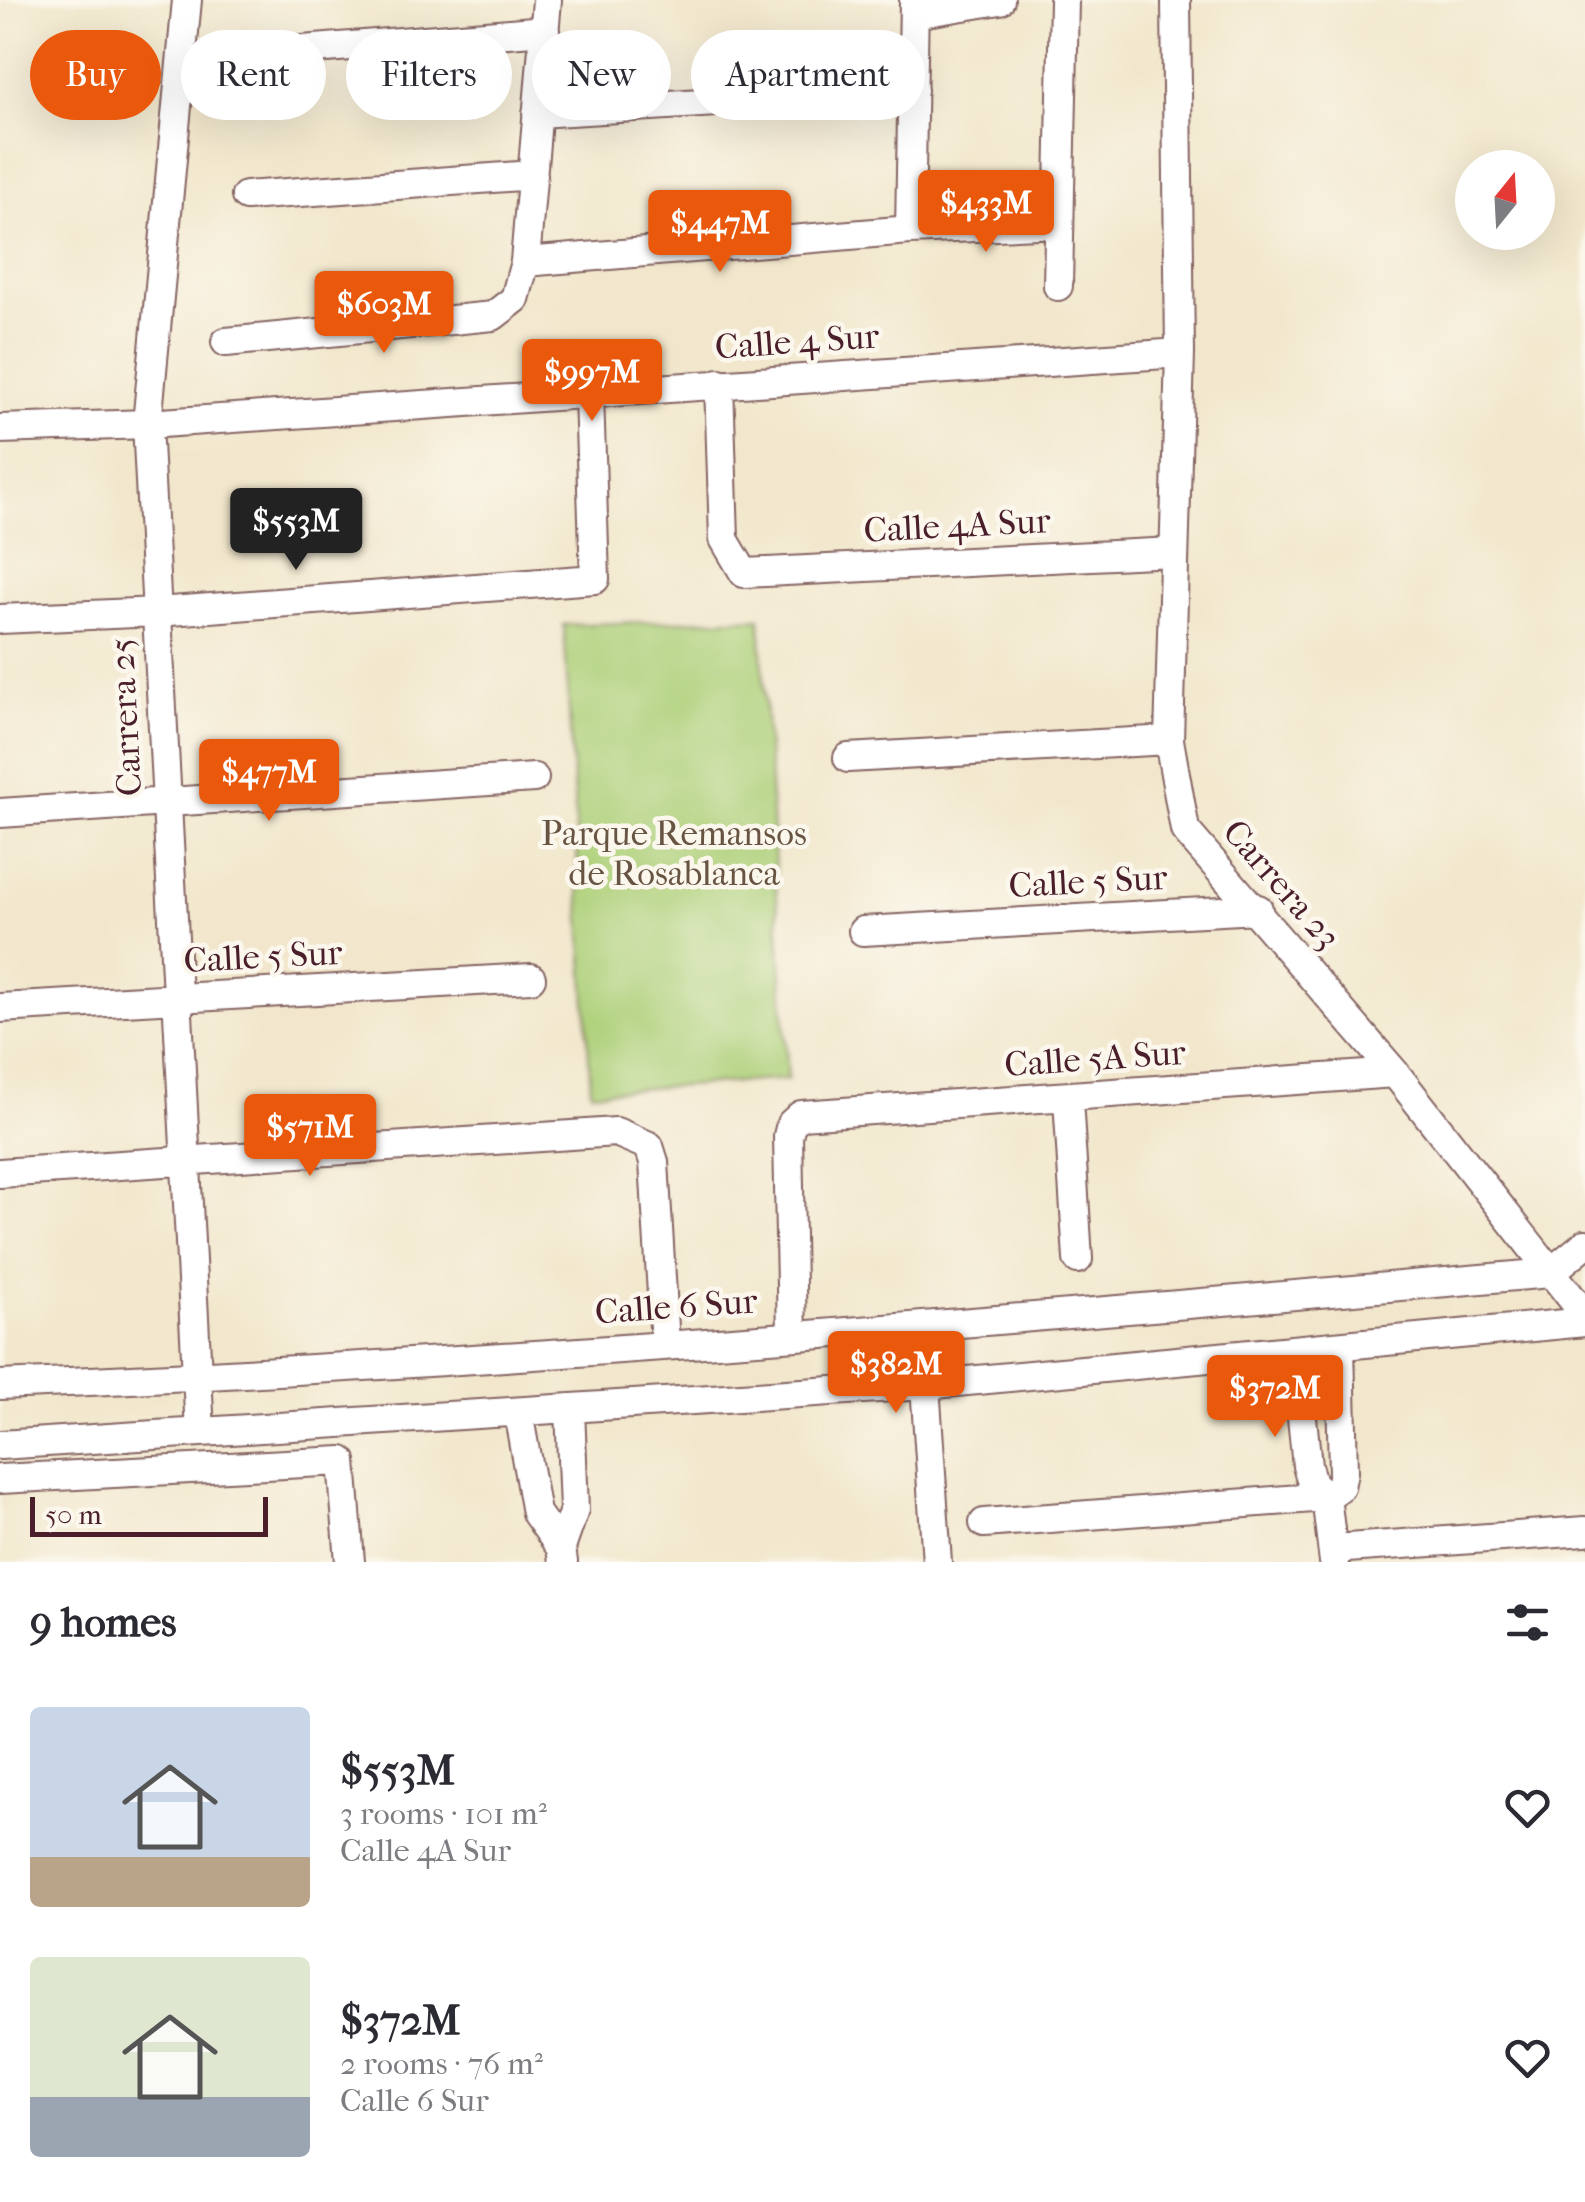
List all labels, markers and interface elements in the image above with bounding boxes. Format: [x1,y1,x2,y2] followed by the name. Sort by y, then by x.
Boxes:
[30,30,161,120] chip: Buy
[181,30,326,120] chip: Rent
[346,30,512,120] chip: Filters
[532,30,671,120] chip: New
[691,30,925,120] chip: Apartment
[1455,150,1555,250] north arrow
[1455,150,1555,250] map controls
[916,170,1056,255] pin: $433M
[940,184,1032,221] text: $433M
[650,190,790,275] pin: $447M
[670,204,770,241] text: $447M
[314,271,454,356] pin: $603M
[337,285,432,322] text: $603M
[714,315,881,368] street label: Calle 4 Sur
[522,339,662,424] pin: $997M
[544,353,640,390] text: $997M
[226,488,366,573] pin: $553M
[862,500,1052,551] street label: Calle 4A Sur
[252,502,340,539] text: $553M
[101,637,150,797] street label: Carrera 25
[199,739,339,824] pin: $477M
[221,753,317,790] text: $477M
[1214,811,1349,957] street label: Carrera 23
[541,813,807,894] park label: Parque Remansos de Rosablanca
[1008,857,1169,906] street label: Calle 5 Sur
[183,932,344,981] street label: Calle 5 Sur
[1003,1032,1187,1085] street label: Calle 5A Sur
[240,1094,380,1179] pin: $571M
[266,1108,354,1145] text: $571M
[593,1280,759,1333] street label: Calle 6 Sur
[826,1331,966,1416] pin: $382M
[850,1345,942,1382] text: $382M
[1205,1355,1345,1440] pin: $372M
[1229,1369,1321,1406] text: $372M
[30,1492,268,1536] scale bar
[45,1498,102,1531] text: 50 m
[1500,1595,1555,1650] icon: filters
[30,1598,177,1647] text: 9 homes
[340,1746,455,1795] text: $553M
[110,1747,230,1867] icon: home
[1500,1780,1555,1835] icon: heart
[340,1795,547,1832] text: 3 rooms · 101 m²
[340,1832,511,1869] text: Calle 4A Sur
[340,1996,460,2045] text: $372M
[110,1997,230,2117] icon: home
[1500,2030,1555,2085] icon: heart
[340,2045,543,2082] text: 2 rooms · 76 m²
[340,2082,489,2119] text: Calle 6 Sur

